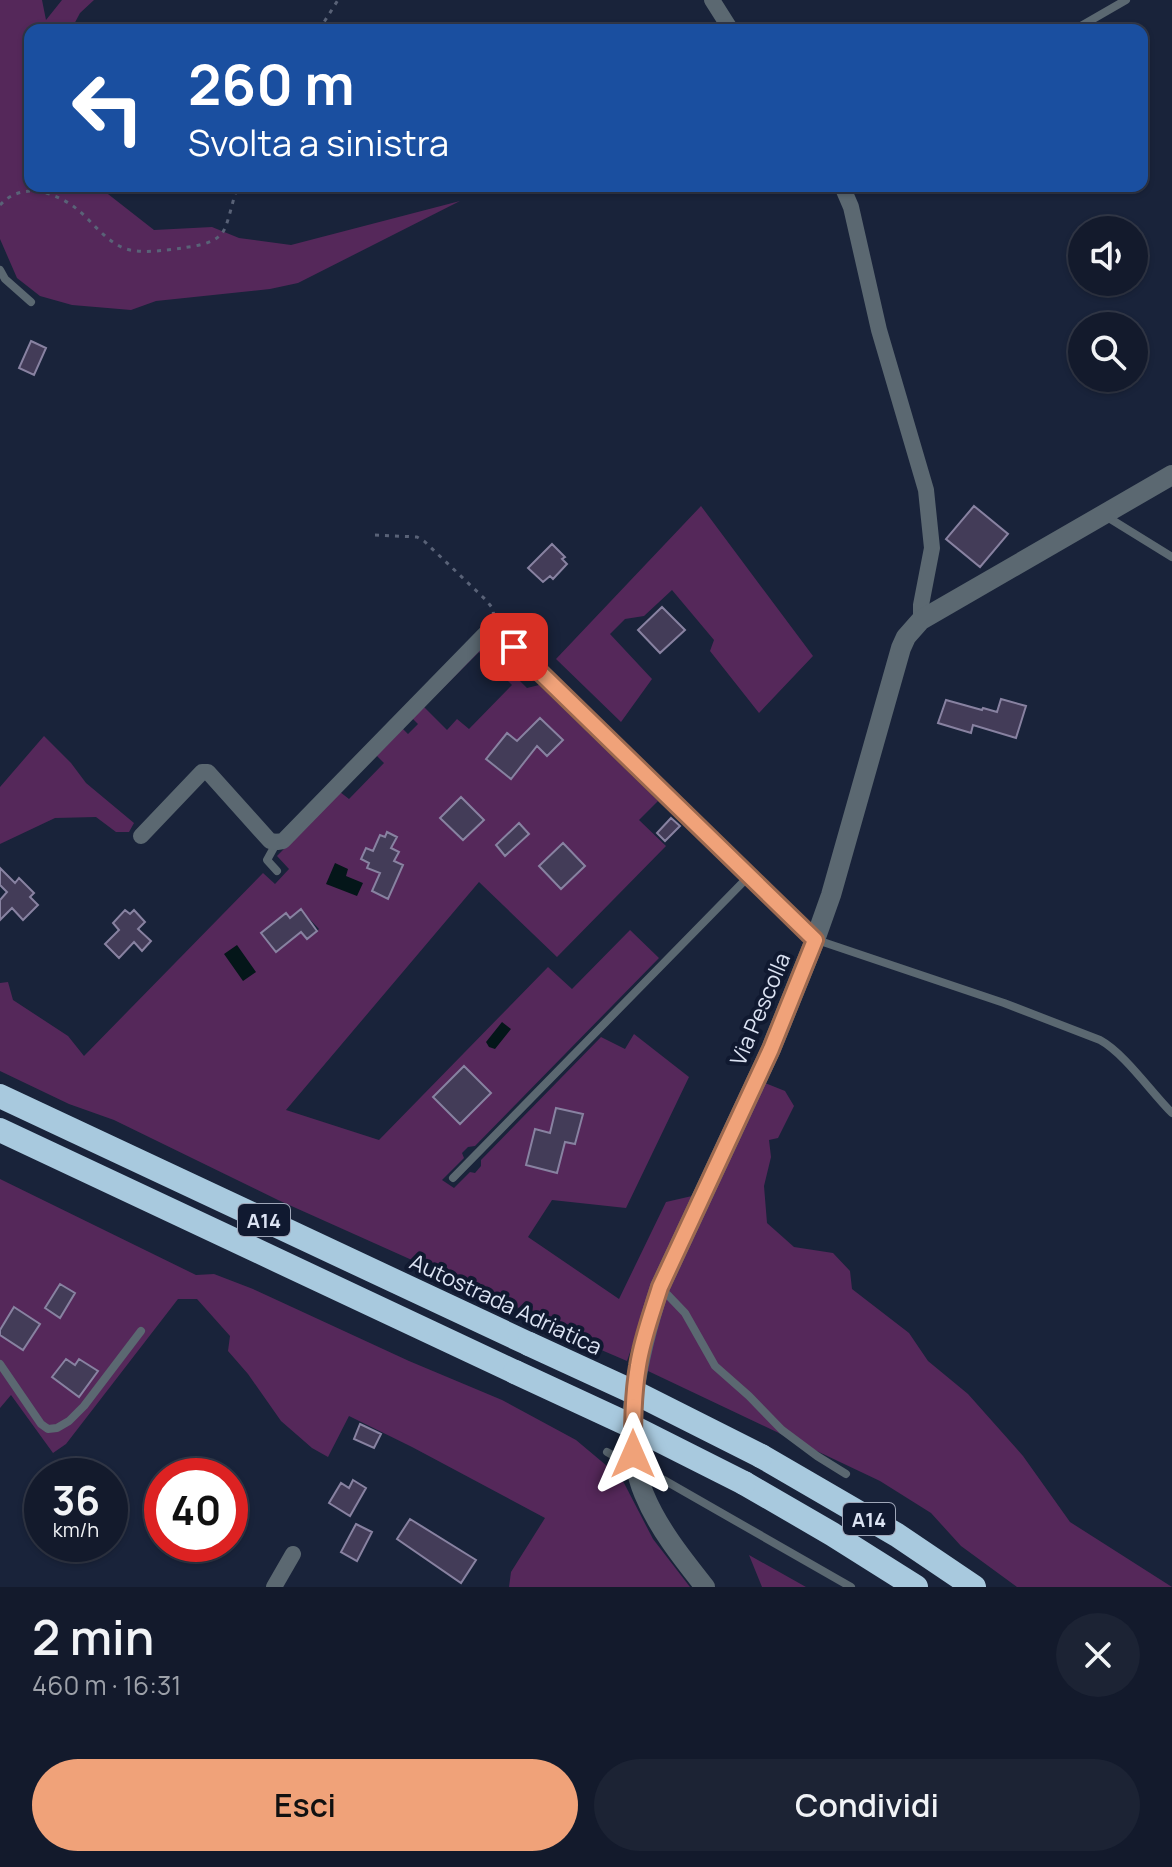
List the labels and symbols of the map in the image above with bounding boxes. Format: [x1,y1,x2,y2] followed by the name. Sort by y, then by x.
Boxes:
[480,613,548,681] pin
[723,948,797,1070] street label: Via Pescolla
[238,1204,290,1236] road number: A14
[405,1246,607,1362] street label: Autostrada Adriatica
[591,1412,675,1496] position arrow
[144,1458,248,1562] speed limit sign: 40
[843,1503,895,1535] road number: A14

